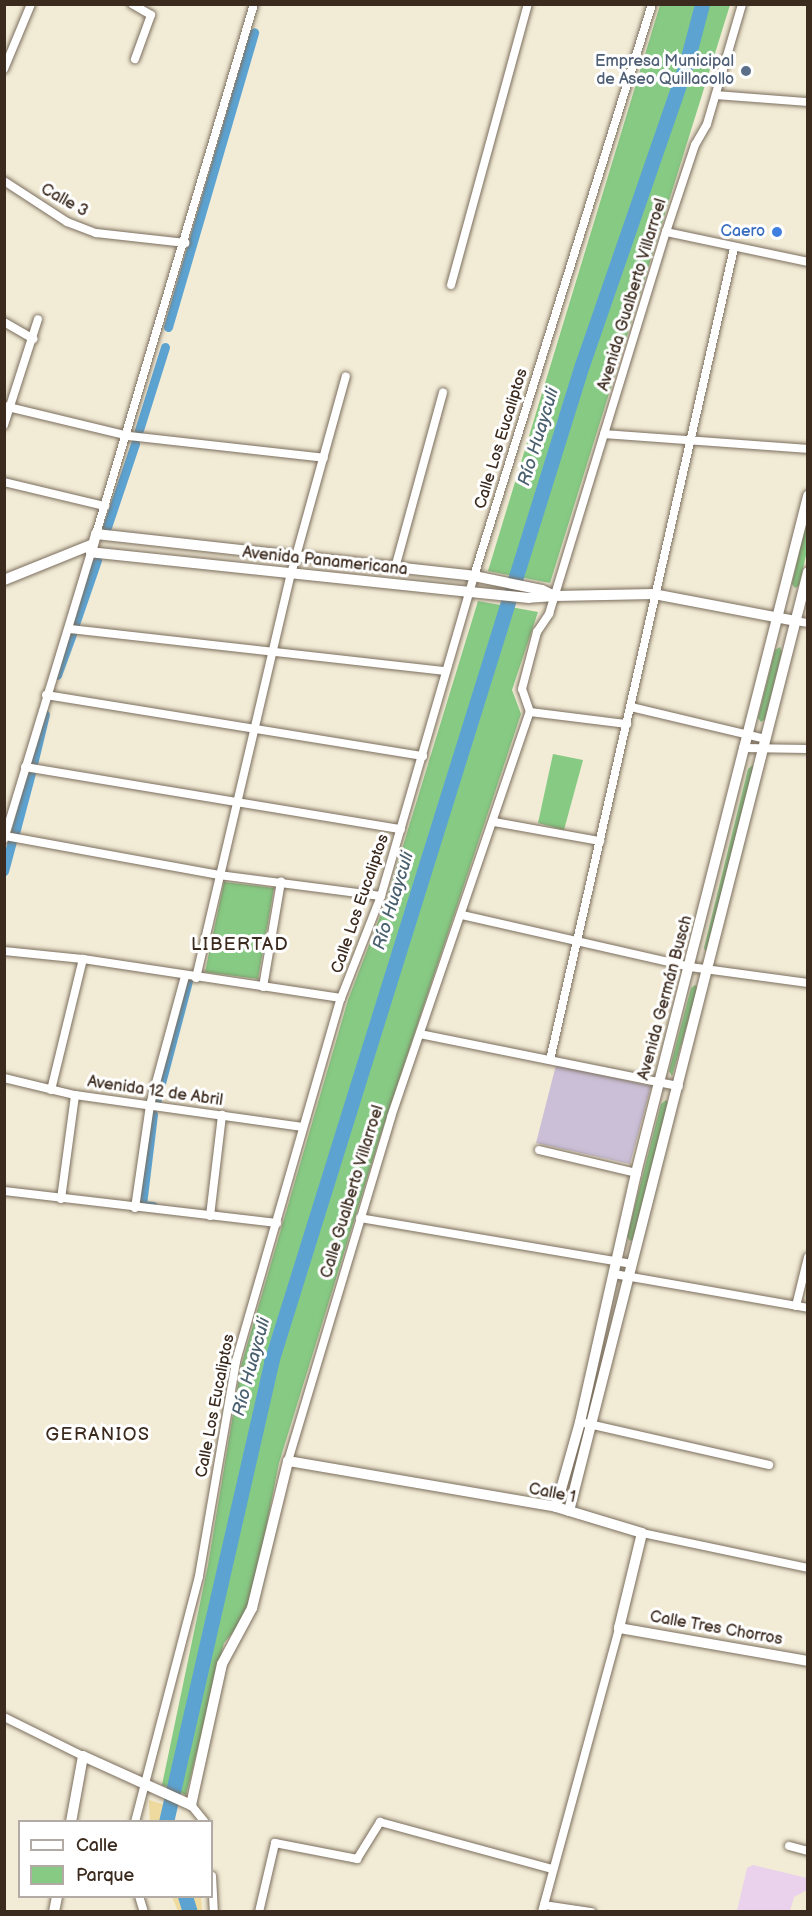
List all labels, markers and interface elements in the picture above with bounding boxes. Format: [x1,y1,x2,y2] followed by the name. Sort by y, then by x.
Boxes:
[595,52,734,90] place label: Empresa Municipal de Aseo Quillacollo
[739,64,753,78] marker: Empresa Municipal de Aseo Quillacollo
[37,180,91,222] street label: Calle 3
[594,196,672,394] street label: Avenida Gualberto Villarroel
[721,222,765,242] place label: Caero
[770,225,784,239] marker: Caero
[472,367,532,511] street label: Calle Los Eucaliptos
[514,386,564,488] water label: Río Huayculi
[241,544,409,580] street label: Avenida Panamericana
[328,832,394,976] street label: Calle Los Eucaliptos
[369,850,419,952] water label: Río Huayculi
[635,914,697,1082] street label: Avenida Germán Busch
[191,934,289,956] district label: LIBERTAD
[86,1073,224,1111] street label: Avenida 12 de Abril
[317,1103,389,1281] street label: Calle Gualberto Villarroel
[228,1315,276,1419] water label: Río Huayculi
[193,1333,239,1479] street label: Calle Los Eucaliptos
[46,1424,150,1446] district label: GERANIOS
[527,1480,577,1508] street label: Calle 1
[648,1608,784,1650] street label: Calle Tres Chorros
[18,1820,213,1898] legend
[76,1835,118,1856] text: Calle
[76,1865,134,1886] text: Parque

